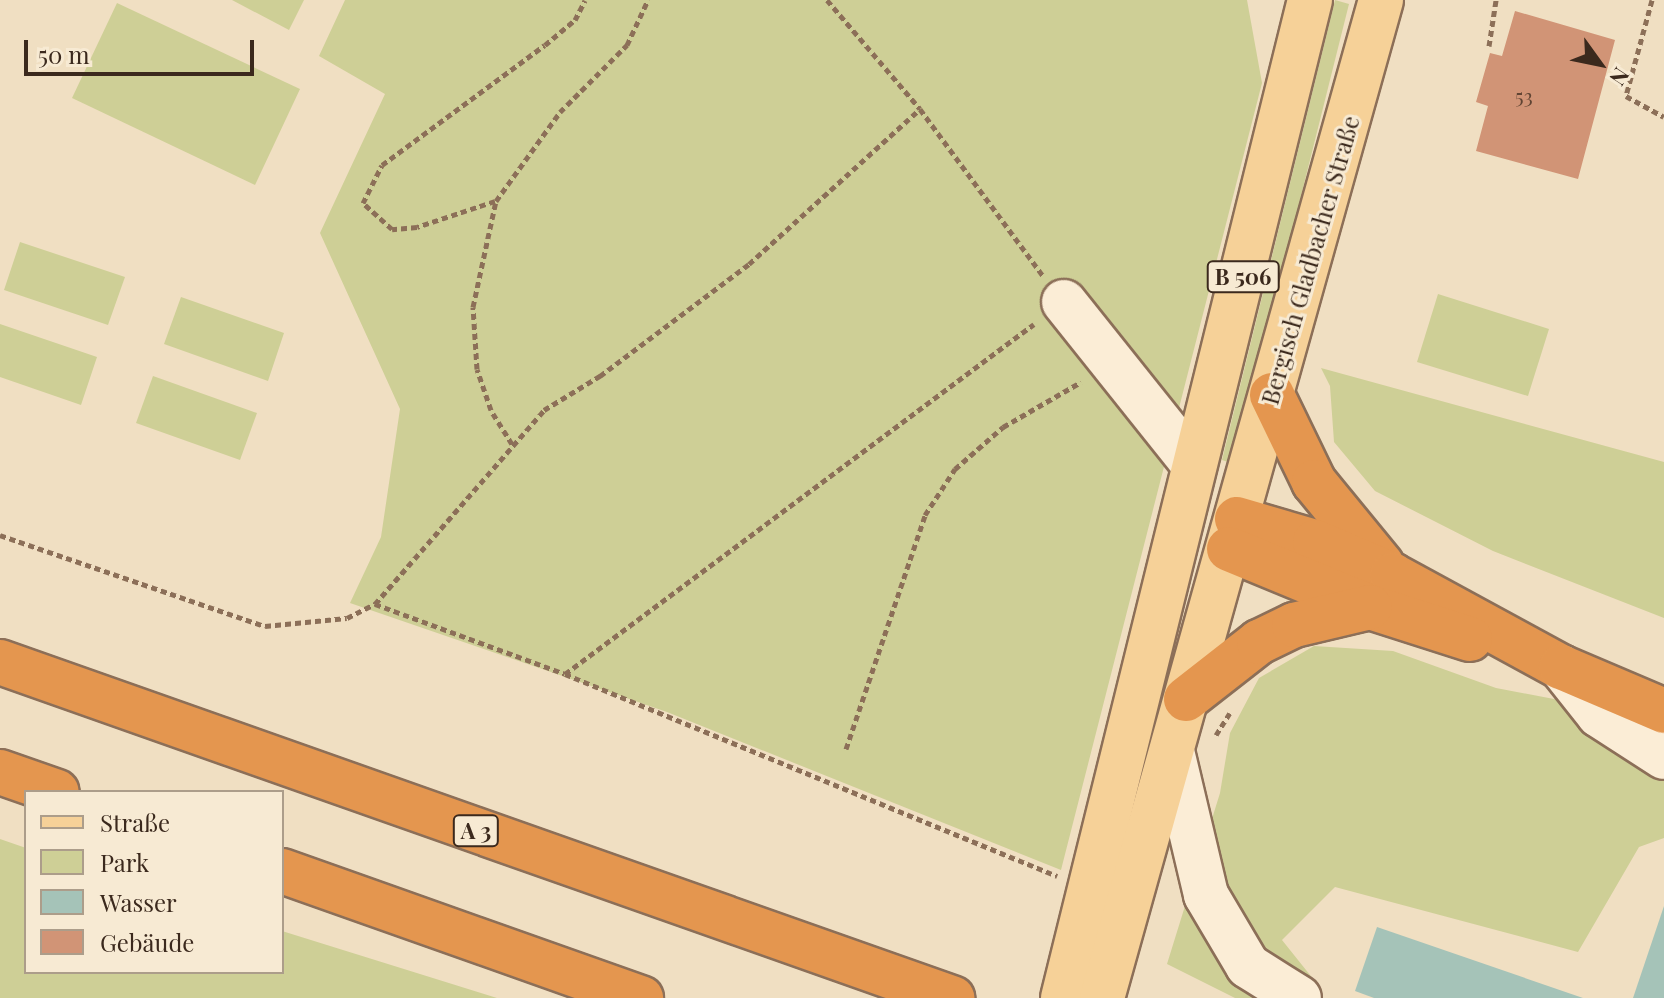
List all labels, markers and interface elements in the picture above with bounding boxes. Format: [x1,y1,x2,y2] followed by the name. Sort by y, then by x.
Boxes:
[28,24,258,74] scale bar
[1560,24,1640,104] north arrow
[38,38,90,70] text: 50 m
[1603,62,1637,92] text: N
[1515,83,1533,107] house number: 53
[1255,112,1365,408] street label: Bergisch Gladbacher Straße
[1205,259,1281,295] road number: B 506
[24,790,284,974] legend
[100,806,170,838] text: Straße
[452,813,500,849] road number: A 3
[100,846,149,878] text: Park
[100,886,177,918] text: Wasser
[100,926,195,958] text: Gebäude

